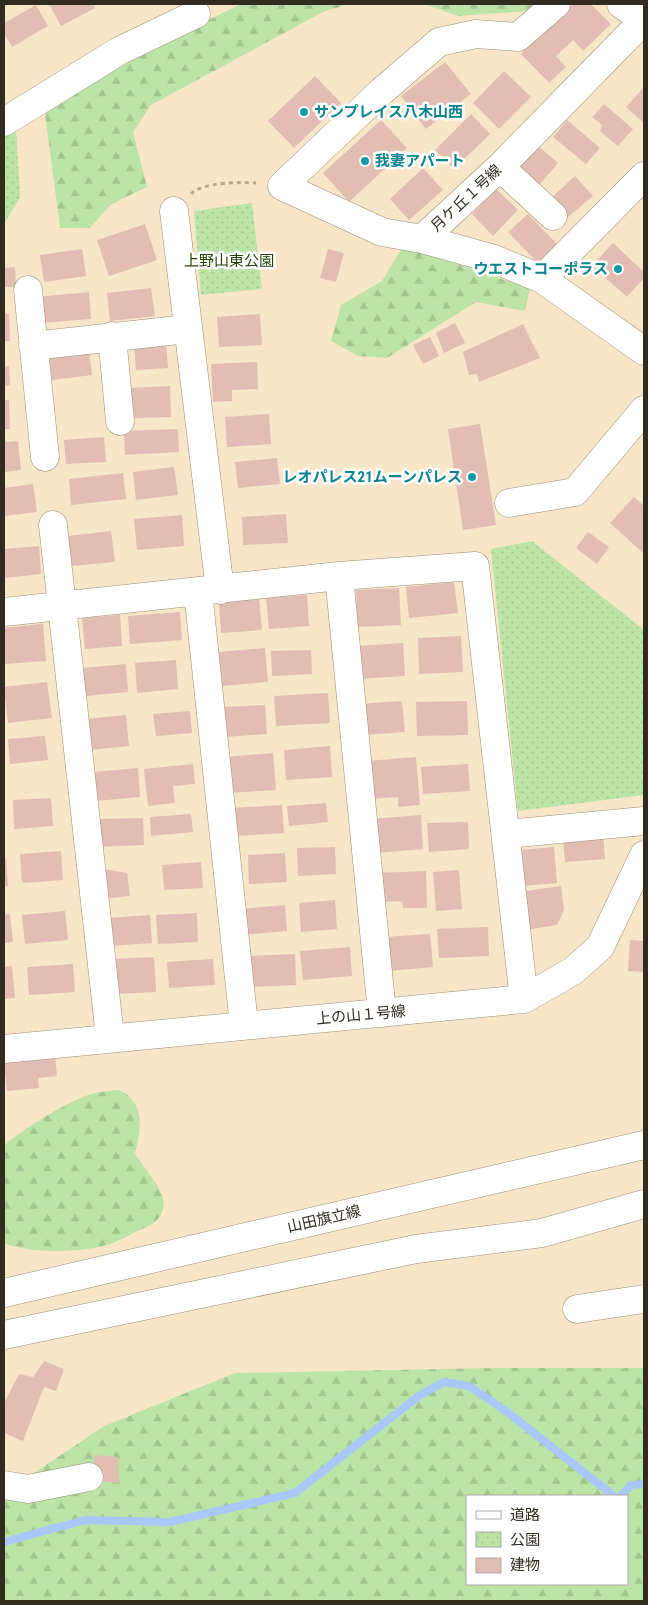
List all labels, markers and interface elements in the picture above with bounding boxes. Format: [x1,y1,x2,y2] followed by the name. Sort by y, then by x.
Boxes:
[314,103,463,121] place label: サンプレイス八木山西
[298,106,310,118] marker: サンプレイス八木山西
[375,152,465,170] place label: 我妻アパート
[359,155,371,167] marker: 我妻アパート
[427,161,505,235] street label: 月ケ丘１号線
[184,252,274,270] park label: 上野山東公園
[473,260,608,278] place label: ウエストコーポラス
[612,263,624,275] marker: ウエストコーポラス
[283,468,462,486] place label: レオパレス21ムーンパレス
[466,471,478,483] marker: レオパレス21ムーンパレス
[315,1002,407,1028] street label: 上の山１号線
[285,1202,363,1236] street label: 山田旗立線
[466,1495,628,1585] legend
[510,1506,540,1524] text: 道路
[510,1531,540,1549] text: 公園
[510,1556,540,1574] text: 建物

